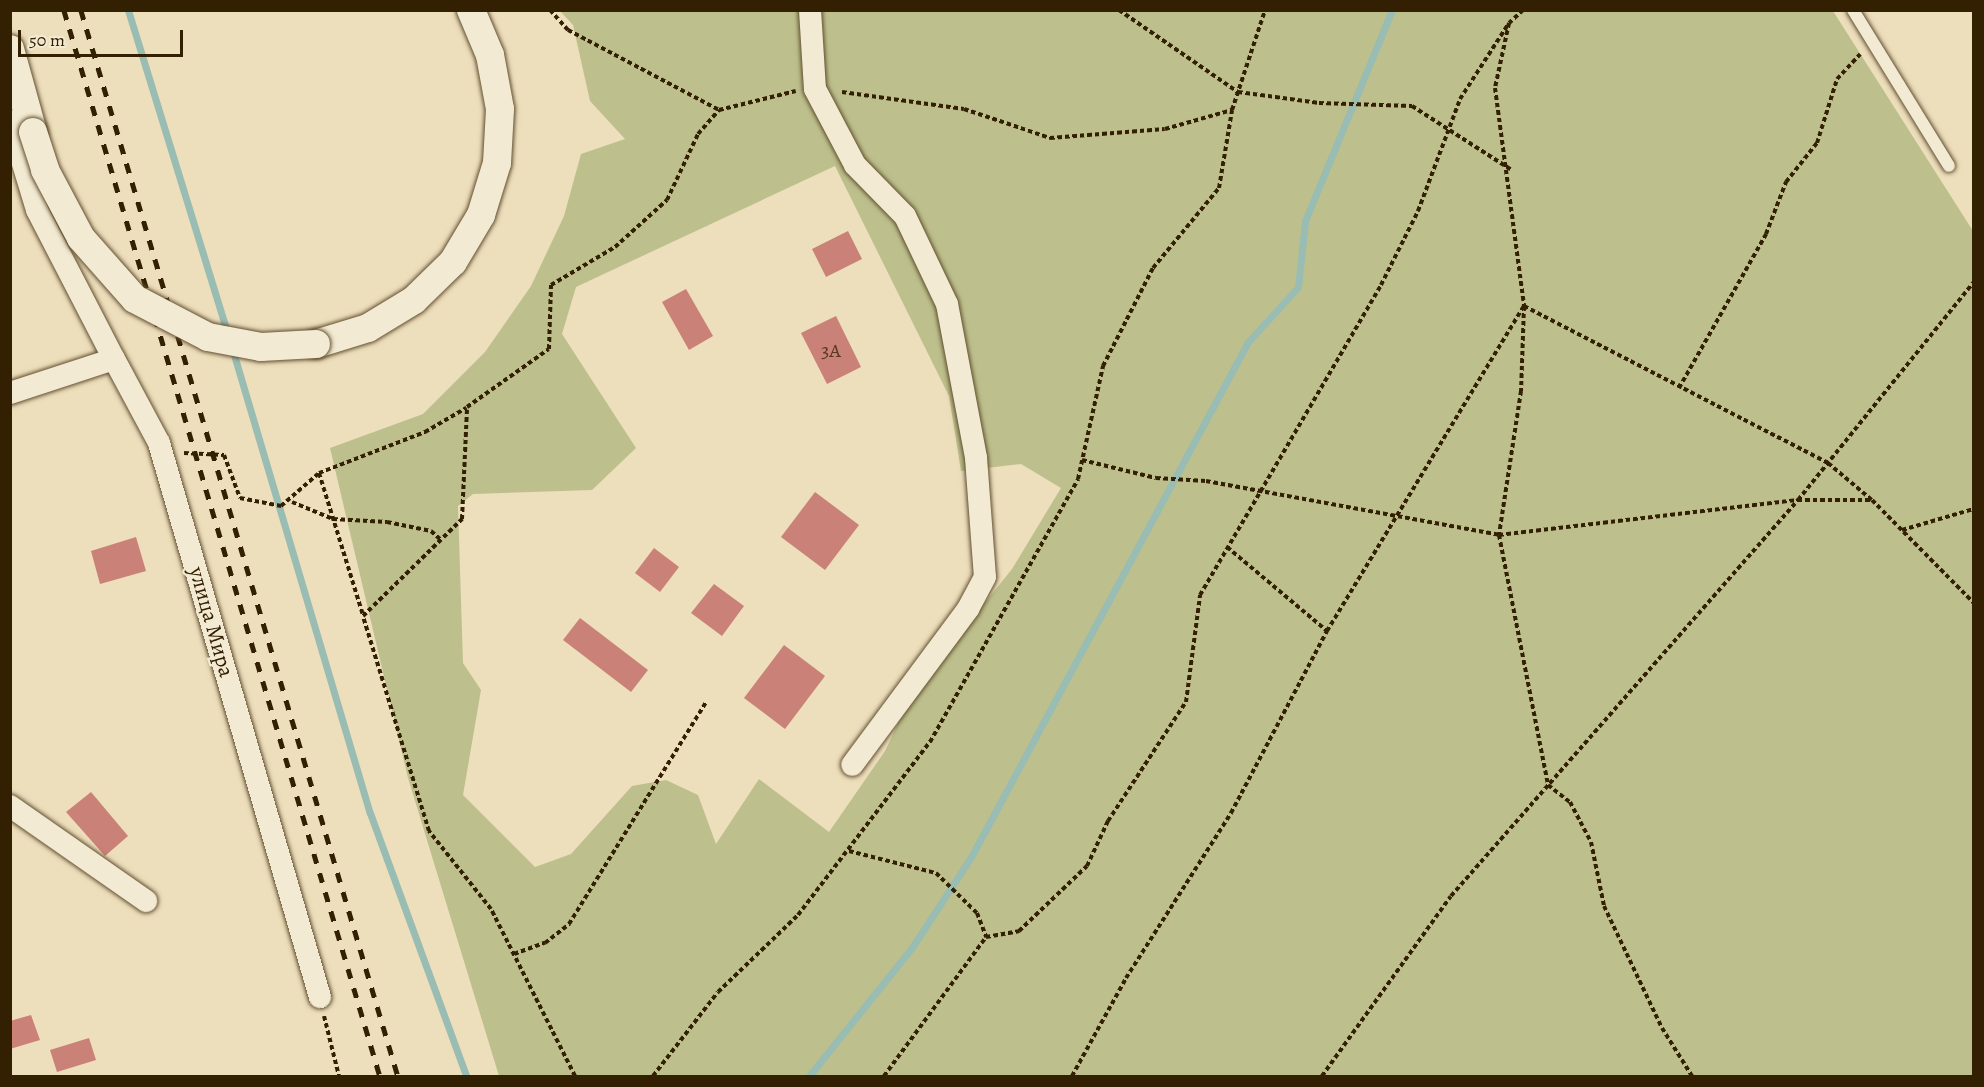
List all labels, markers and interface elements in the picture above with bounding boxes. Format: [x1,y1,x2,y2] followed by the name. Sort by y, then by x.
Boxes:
[21,18,186,56] scale bar
[29,28,65,52] text: 50 m
[821,338,841,362] house number: 3А
[183,564,239,680] street label: улица Мира

